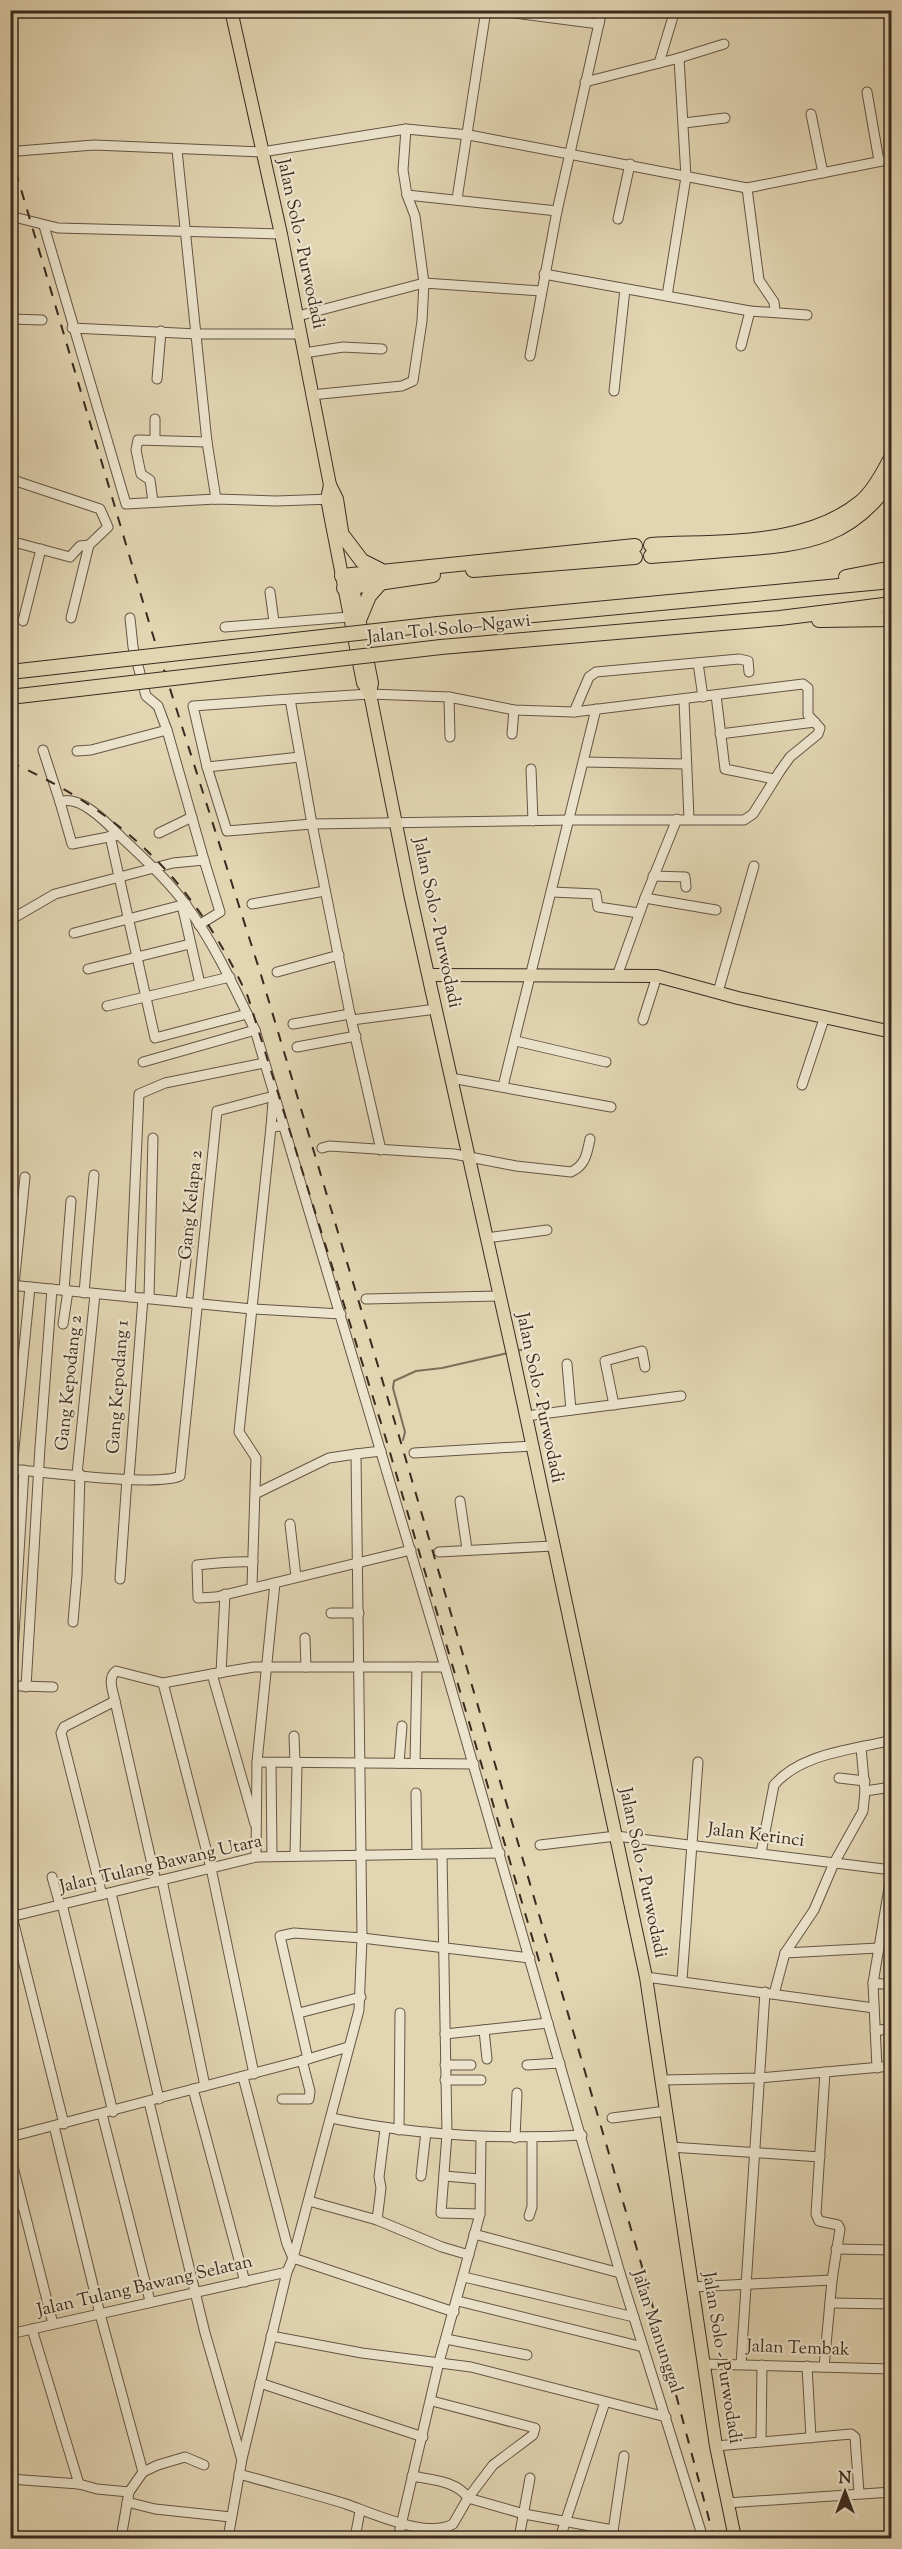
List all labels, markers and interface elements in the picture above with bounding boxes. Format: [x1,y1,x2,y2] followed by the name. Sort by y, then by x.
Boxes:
[269,155,331,332] street label: Jalan Solo - Purwodadi
[365,608,532,652] street label: Jalan Tol Solo–Ngawi
[405,834,467,1011] street label: Jalan Solo - Purwodadi
[173,1148,211,1261] street label: Gang Kelapa 2
[508,1309,570,1486] street label: Jalan Solo - Purwodadi
[50,1313,90,1452] street label: Gang Kepodang 2
[101,1319,137,1455] street label: Gang Kepodang 1
[611,1784,673,1961] street label: Jalan Solo - Purwodadi
[705,1817,806,1855] street label: Jalan Kerinci
[56,1829,265,1901] street label: Jalan Tulang Bawang Utara
[34,2249,256,2325] street label: Jalan Tulang Bawang Selatan
[624,2266,688,2397] street label: Jalan Manunggal
[694,2269,747,2446] street label: Jalan Solo - Purwodadi
[745,2334,850,2364] street label: Jalan Tembak
[815,2462,875,2522] north arrow
[839,2468,852,2491] text: N

